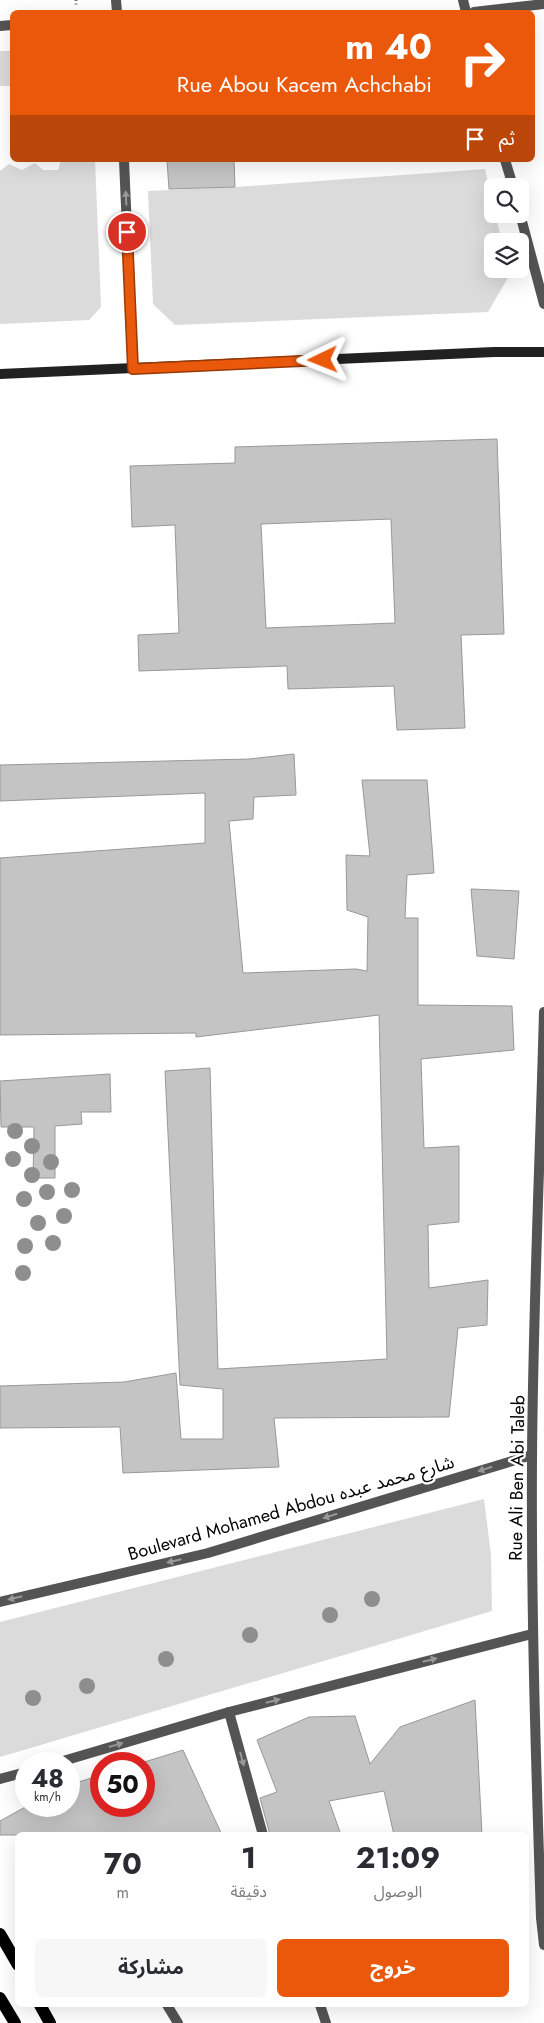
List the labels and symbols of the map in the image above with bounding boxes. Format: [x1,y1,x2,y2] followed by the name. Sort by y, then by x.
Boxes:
[121,190,129,206] one-way arrow
[106,211,148,253] pin
[296,333,348,385] position arrow
[503,1395,531,1561] street label: Rue Ali Ben Abi Taleb
[125,1449,457,1568] street label: Boulevard Mohamed Abdou شارع محمد عبده
[478,1466,493,1474] one-way arrow
[322,1512,337,1520] one-way arrow
[166,1557,181,1565] one-way arrow
[8,1594,23,1602] one-way arrow
[423,1656,438,1664] one-way arrow
[265,1697,280,1705] one-way arrow
[109,1741,124,1749] one-way arrow
[238,1751,246,1767] one-way arrow
[90,1752,155,1817] speed limit sign: 50

